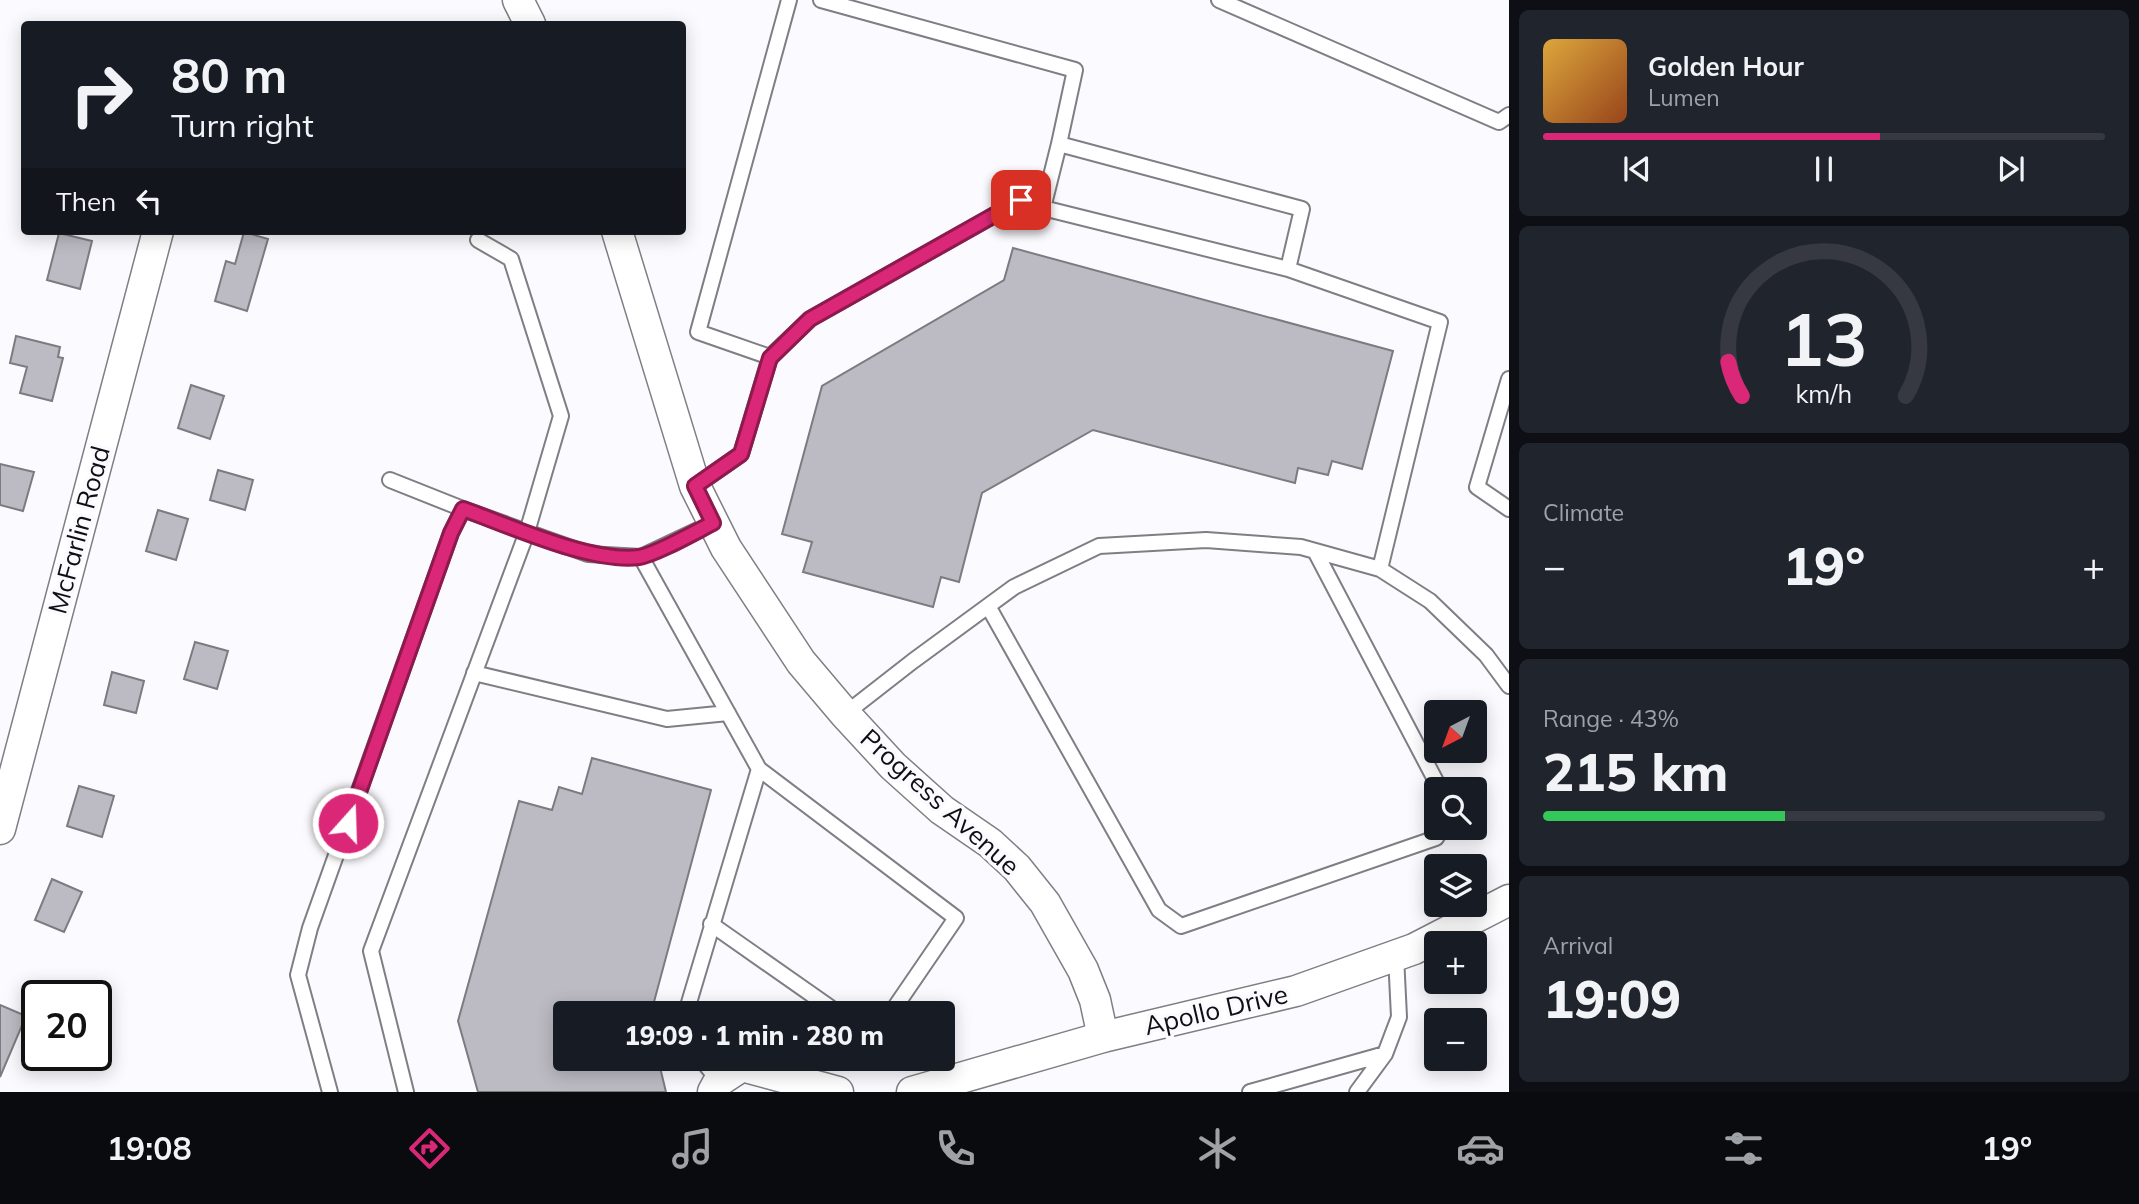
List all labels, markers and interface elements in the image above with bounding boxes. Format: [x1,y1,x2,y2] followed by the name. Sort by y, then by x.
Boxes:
[171,44,287,105] text: 80 m
[56,49,147,140] icon: right
[1648,50,1804,83] text: Golden Hour
[1648,83,1720,112] text: Lumen
[171,105,314,145] text: Turn right
[1618,150,1656,188] icon: previous
[1805,150,1843,188] icon: pause
[1992,150,2030,188] icon: next
[991,170,1051,230] pin
[1002,181,1040,219] icon: arrive
[130,182,168,220] icon: left
[56,185,116,218] text: Then
[1780,293,1868,384] text: 13
[1796,377,1852,408] text: km/h
[40,442,117,617] street label: McFarlin Road
[1543,498,1624,527] text: Climate
[1783,533,1865,598] text: 19°
[1543,542,1566,590] text: −
[2082,542,2105,590] text: +
[1424,700,1488,763] north arrow
[1424,700,1487,1071] map controls
[1543,704,1679,733] text: Range · 43%
[854,721,1027,882] street label: Progress Avenue
[1543,739,1728,804] text: 215 km
[1424,777,1487,840] button: search
[311,786,385,860] position arrow
[1424,854,1487,917] button: layers
[1424,931,1487,994] button: +
[1543,931,1613,960] text: Arrival
[1543,966,1681,1031] text: 19:09
[1141,977,1291,1042] street label: Apollo Drive
[21,980,112,1071] speed limit sign: 20
[1424,1008,1487,1071] button: −
[624,1019,884,1052] text: 19:09 · 1 min · 280 m
[405,1124,454,1173] icon: directions
[668,1124,717,1173] icon: music
[931,1124,980,1173] icon: phone
[1193,1124,1242,1173] icon: climate
[1456,1124,1505,1173] icon: car
[1719,1124,1768,1173] icon: filters
[107,1128,192,1168] text: 19:08
[1982,1128,2032,1168] text: 19°

